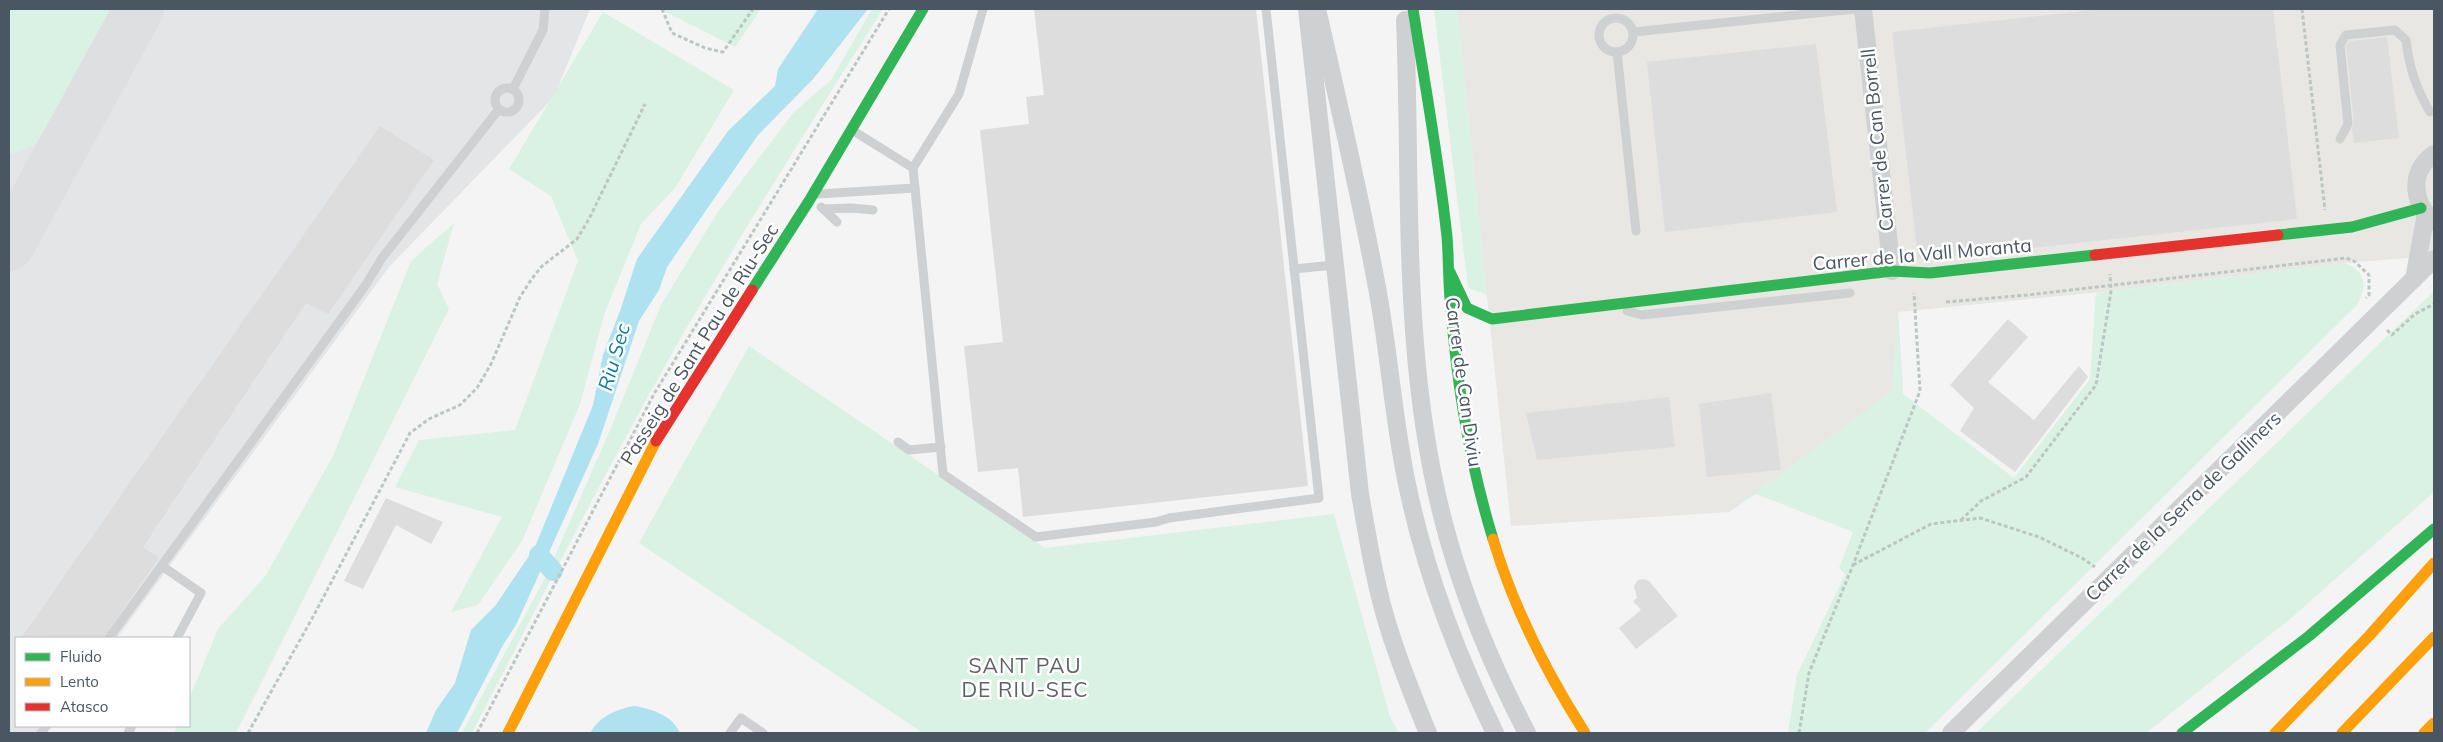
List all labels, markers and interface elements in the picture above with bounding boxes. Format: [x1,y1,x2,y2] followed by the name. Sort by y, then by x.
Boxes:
[1855,47,1899,233] street label: Carrer de Can Borrell
[615,219,783,469] street label: Passeig de Sant Pau de Riu-Sec
[1812,232,2032,276] street label: Carrer de la Vall Moranta
[1440,296,1488,468] street label: Carrer de Can Diviu
[592,320,635,393] water label: Riu Sec
[2080,406,2286,606] street label: Carrer de la Serra de Galliners
[15,637,190,727] legend
[60,647,102,666] text: Fluido
[961,652,1089,702] district label: SANT PAU DE RIU-SEC
[60,672,99,691] text: Lento
[60,697,108,716] text: Atasco

